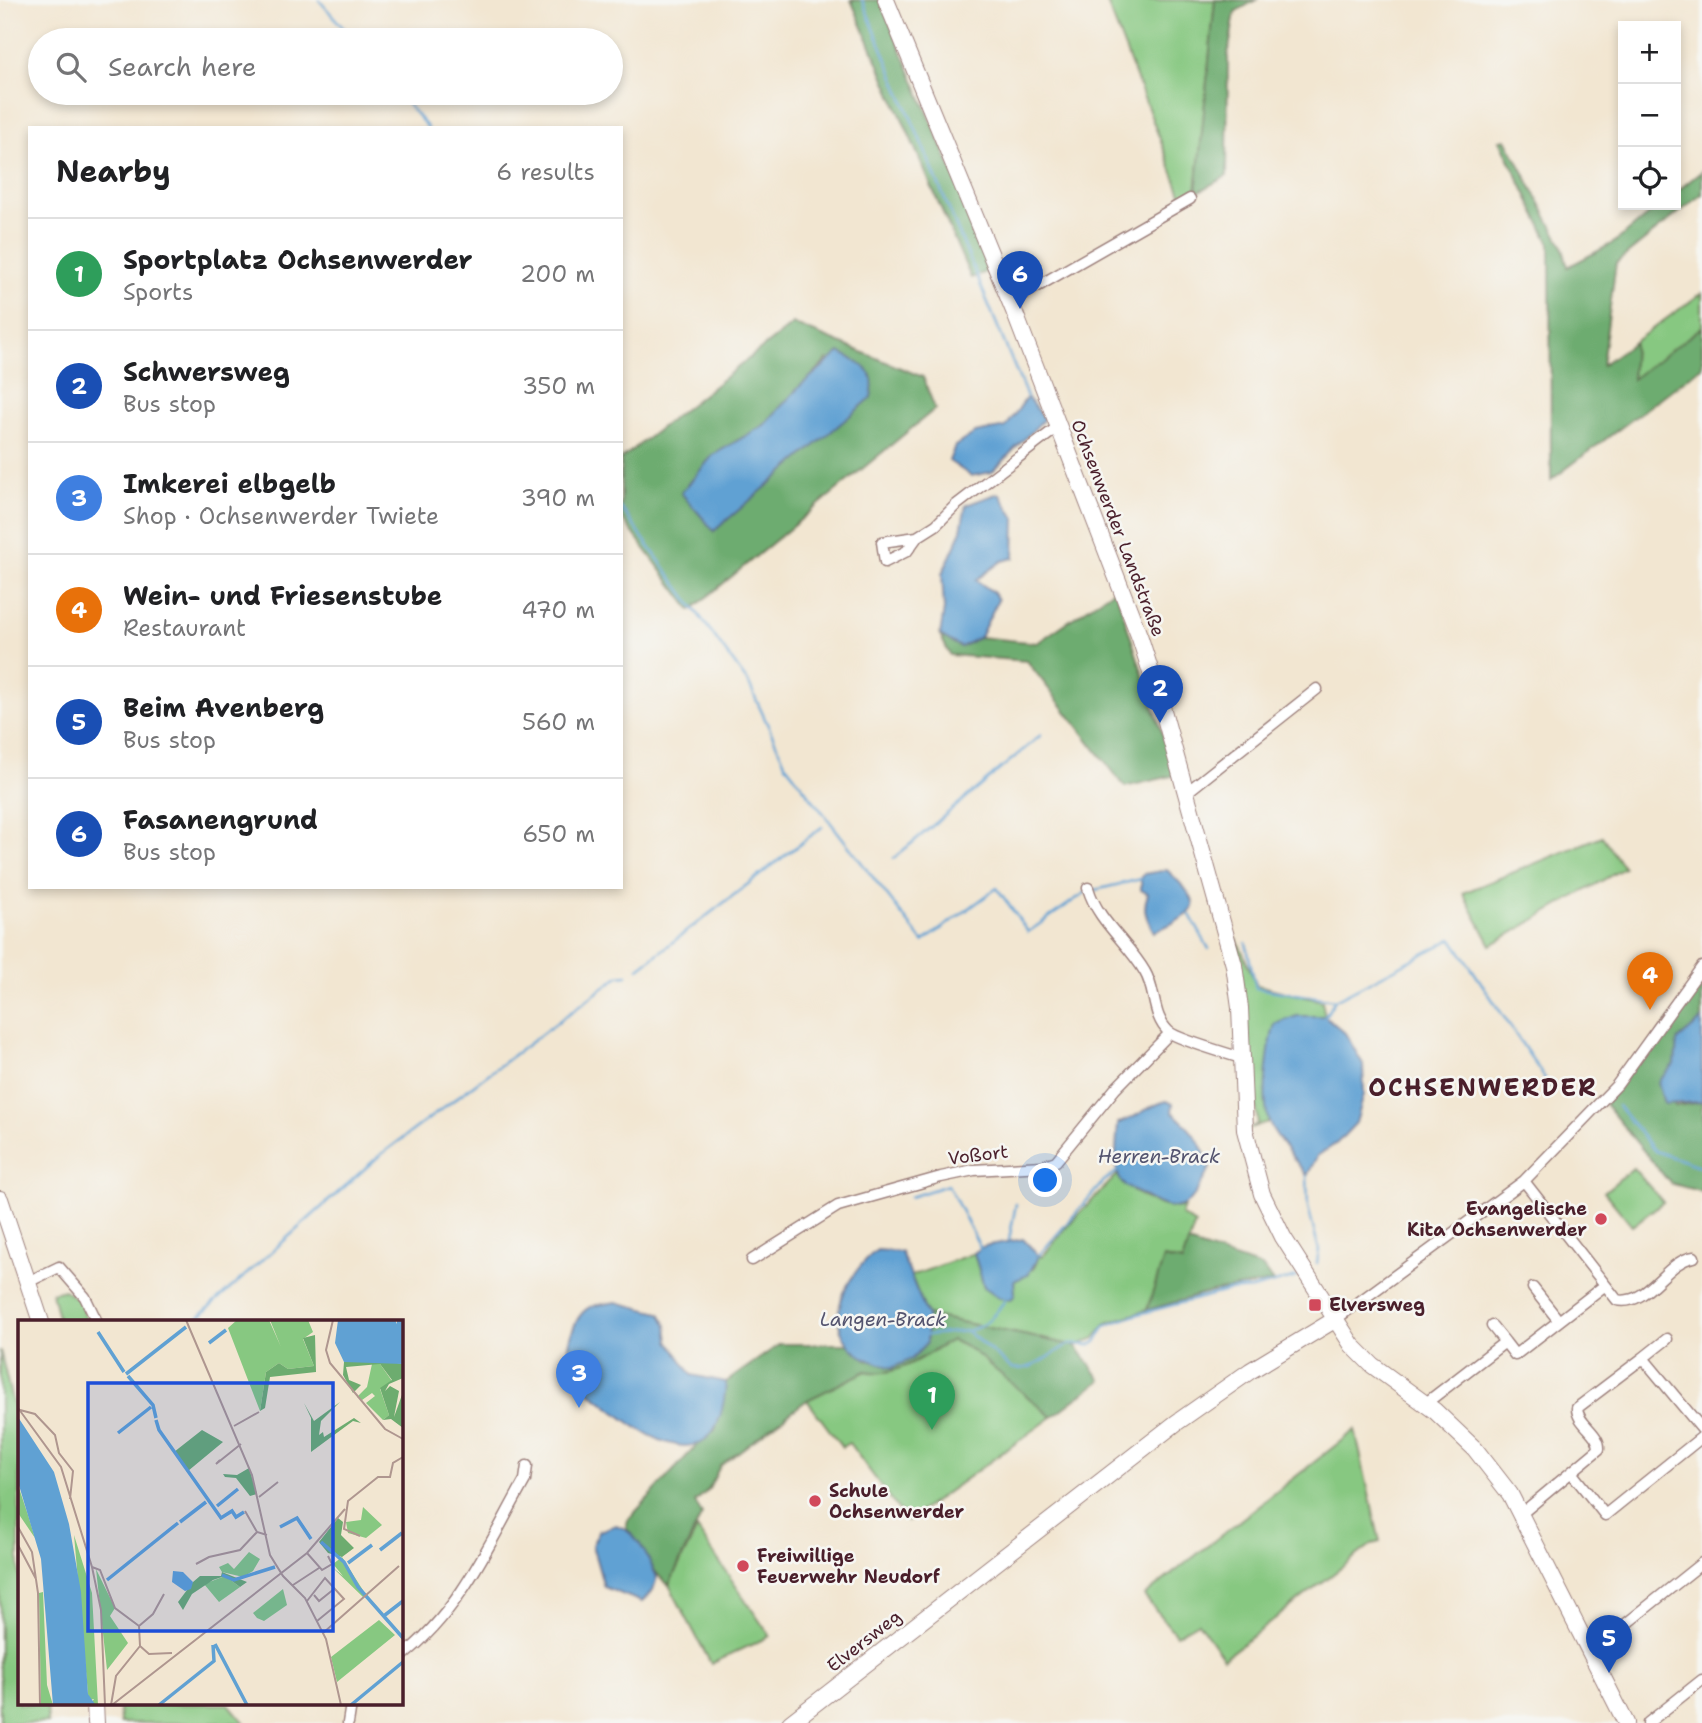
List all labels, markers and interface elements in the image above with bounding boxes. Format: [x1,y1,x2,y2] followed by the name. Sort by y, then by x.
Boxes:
[1618,21,1681,210] map controls
[1618,21,1681,84] button: +
[28,28,623,105] search box
[52,48,90,86] icon: search
[108,49,257,84] text: Search here
[1618,84,1681,147] button: −
[1618,147,1681,210] button: locate
[56,151,171,192] text: Nearby
[496,157,595,187] text: 6 results
[123,242,473,277] text: Sportplatz Ochsenwerder
[997,251,1043,309] pin: 6
[74,259,84,289] text: 1
[520,259,595,289] text: 200 m
[123,277,194,307] text: Sports
[123,354,290,389] text: Schwersweg
[71,371,87,401] text: 2
[522,371,595,401] text: 350 m
[123,389,216,419] text: Bus stop
[1065,416,1171,640] street label: Ochsenwerder Landstraße
[123,466,336,501] text: Imkerei elbgelb
[71,483,87,513] text: 3
[521,483,595,513] text: 390 m
[123,501,439,531] text: Shop · Ochsenwerder Twiete
[123,578,442,613] text: Wein- und Friesenstube
[71,595,87,625] text: 4
[521,595,595,625] text: 470 m
[123,613,246,643] text: Restaurant
[1137,665,1183,723] pin: 2
[123,690,324,725] text: Beim Avenberg
[72,707,86,737] text: 5
[522,707,595,737] text: 560 m
[123,725,216,755] text: Bus stop
[123,802,318,837] text: Fasanengrund
[71,819,87,849] text: 6
[522,819,595,849] text: 650 m
[123,837,216,867] text: Bus stop
[1627,952,1673,1010] pin: 4
[1368,1072,1598,1104] district label: OCHSENWERDER
[947,1139,1010,1171] street label: Voßort
[1098,1144,1220,1169] water label: Herren-Brack
[1028,1163,1062,1197] your location
[1407,1197,1587,1242] place label: Evangelische Kita Ochsenwerder
[1593,1211,1609,1227] marker: Evangelische Kita Ochsenwerder
[1329,1293,1425,1317] place label: Elversweg
[1307,1297,1323,1313] marker: Elversweg
[820,1307,946,1332] water label: Langen-Brack
[18,1320,402,1706] inset map
[556,1350,602,1408] pin: 3
[909,1372,955,1430] pin: 1
[829,1479,965,1524] place label: Schule Ochsenwerder
[807,1493,823,1509] marker: Schule Ochsenwerder
[757,1544,941,1589] place label: Freiwillige Feuerwehr Neudorf
[735,1558,751,1574] marker: Freiwillige Feuerwehr Neudorf
[822,1604,906,1678] street label: Elversweg
[1586,1615,1632,1673] pin: 5

